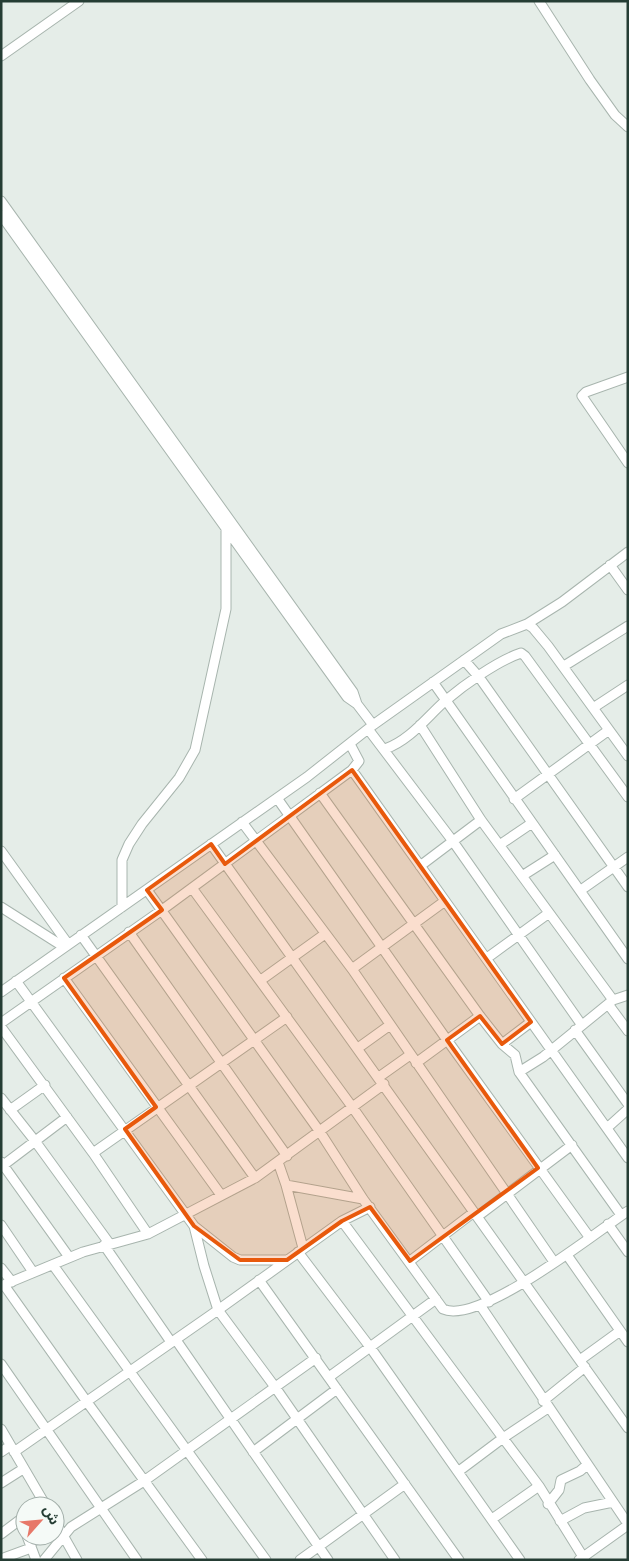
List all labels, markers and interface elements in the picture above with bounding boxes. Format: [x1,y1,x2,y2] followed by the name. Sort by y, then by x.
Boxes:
[15,1496,65,1546] north arrow
[40,1503,63,1527] text: ش

